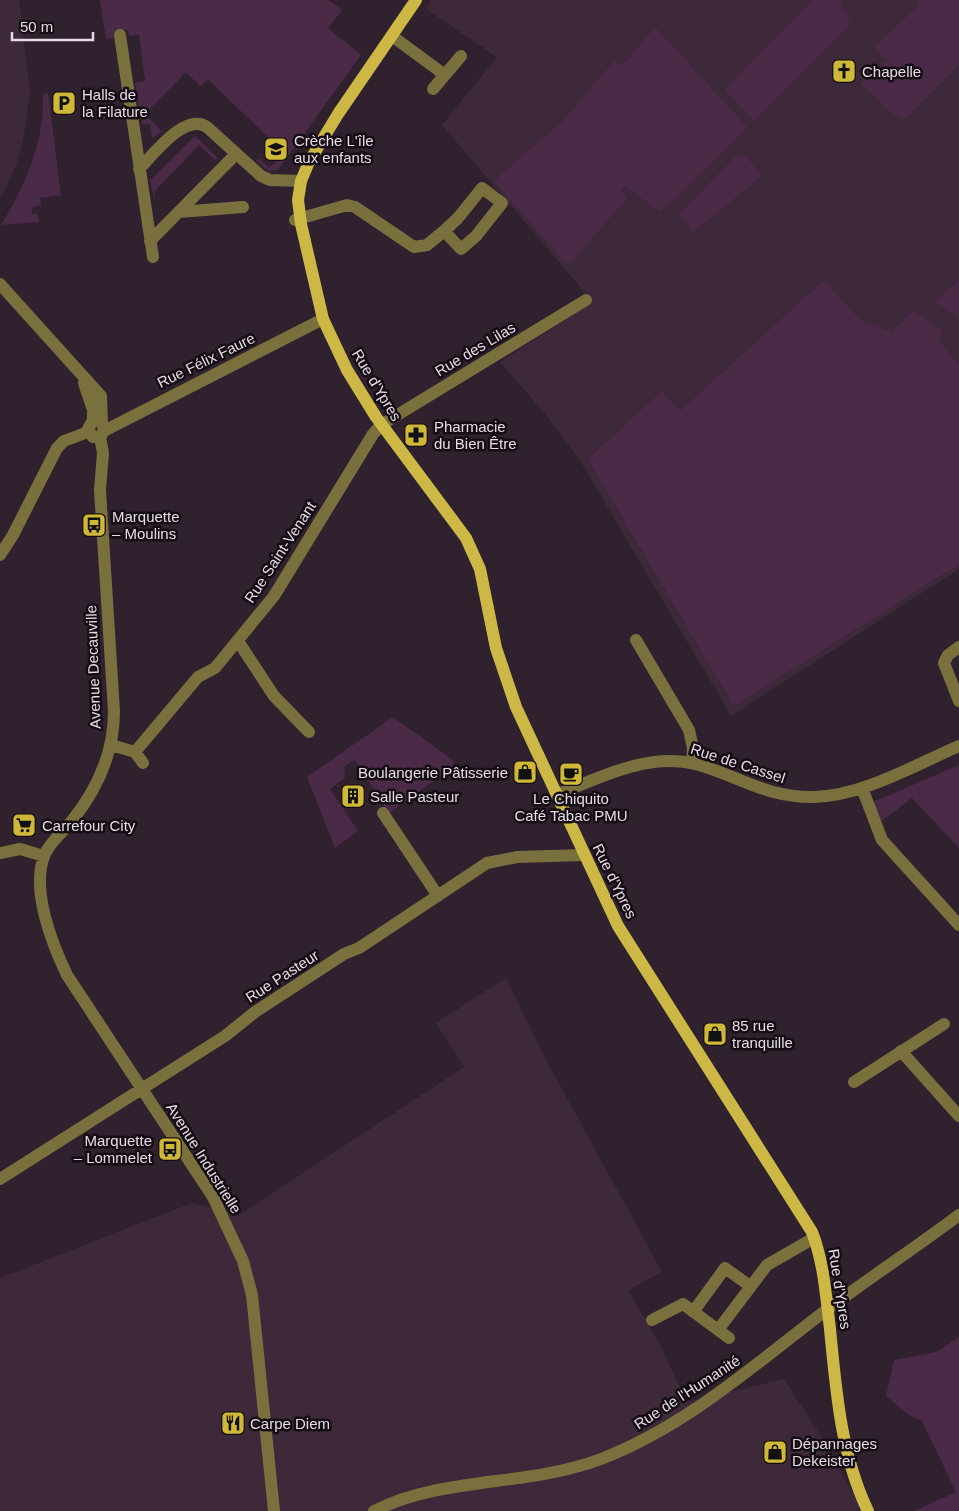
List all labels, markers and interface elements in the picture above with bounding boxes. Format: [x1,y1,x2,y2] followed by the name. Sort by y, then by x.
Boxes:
[12,10,94,42] scale bar
[20,18,53,35] text: 50 m
[831,58,857,84] church icon: Chapelle
[862,63,921,80] place label: Chapelle
[82,86,148,120] place label: Halls de la Filature
[51,90,77,116] parking icon: Halls de la Filature
[294,132,374,166] place label: Crèche L'île aux enfants
[263,136,289,162] school or university icon: Crèche L'île aux enfants
[432,318,518,380] street label: Rue des Lilas
[154,329,258,391] street label: Rue Félix Faure
[349,346,405,424] street label: Rue d'Ypres
[434,418,517,452] place label: Pharmacie du Bien Être
[403,422,429,448] pharmacy icon: Pharmacie du Bien Être
[241,497,320,606] street label: Rue Saint-Venant
[112,508,180,542] place label: Marquette – Moulins
[81,512,107,538] bus stop icon: Marquette – Moulins
[82,605,104,729] street label: Avenue Decauville
[689,740,787,786] street label: Rue de Cassel
[512,759,538,785] shop icon: Boulangerie Pâtisserie
[558,761,584,787] cafe icon: Le Chiquito Café Tabac PMU
[358,764,508,781] place label: Boulangerie Pâtisserie
[340,783,366,809] building icon: Salle Pasteur
[370,788,459,805] place label: Salle Pasteur
[514,790,628,824] place label: Le Chiquito Café Tabac PMU
[11,812,37,838] supermarket icon: Carrefour City
[42,817,136,834] place label: Carrefour City
[590,841,640,921] street label: Rue d'Ypres
[242,946,322,1006] street label: Rue Pasteur
[732,1017,793,1051] place label: 85 rue tranquille
[702,1021,728,1047] shop icon: 85 rue tranquille
[163,1100,245,1216] street label: Avenue Industrielle
[74,1132,153,1166] place label: Marquette – Lommelet
[157,1136,183,1162] bus stop icon: Marquette – Lommelet
[825,1248,855,1330] street label: Rue d'Ypres
[631,1351,743,1433] street label: Rue de l'Humanité
[220,1410,246,1436] restaurant icon: Carpe Diem
[250,1415,330,1432] place label: Carpe Diem
[792,1435,877,1469] place label: Dépannages Dekeister
[762,1439,788,1465] shop icon: Dépannages Dekeister

